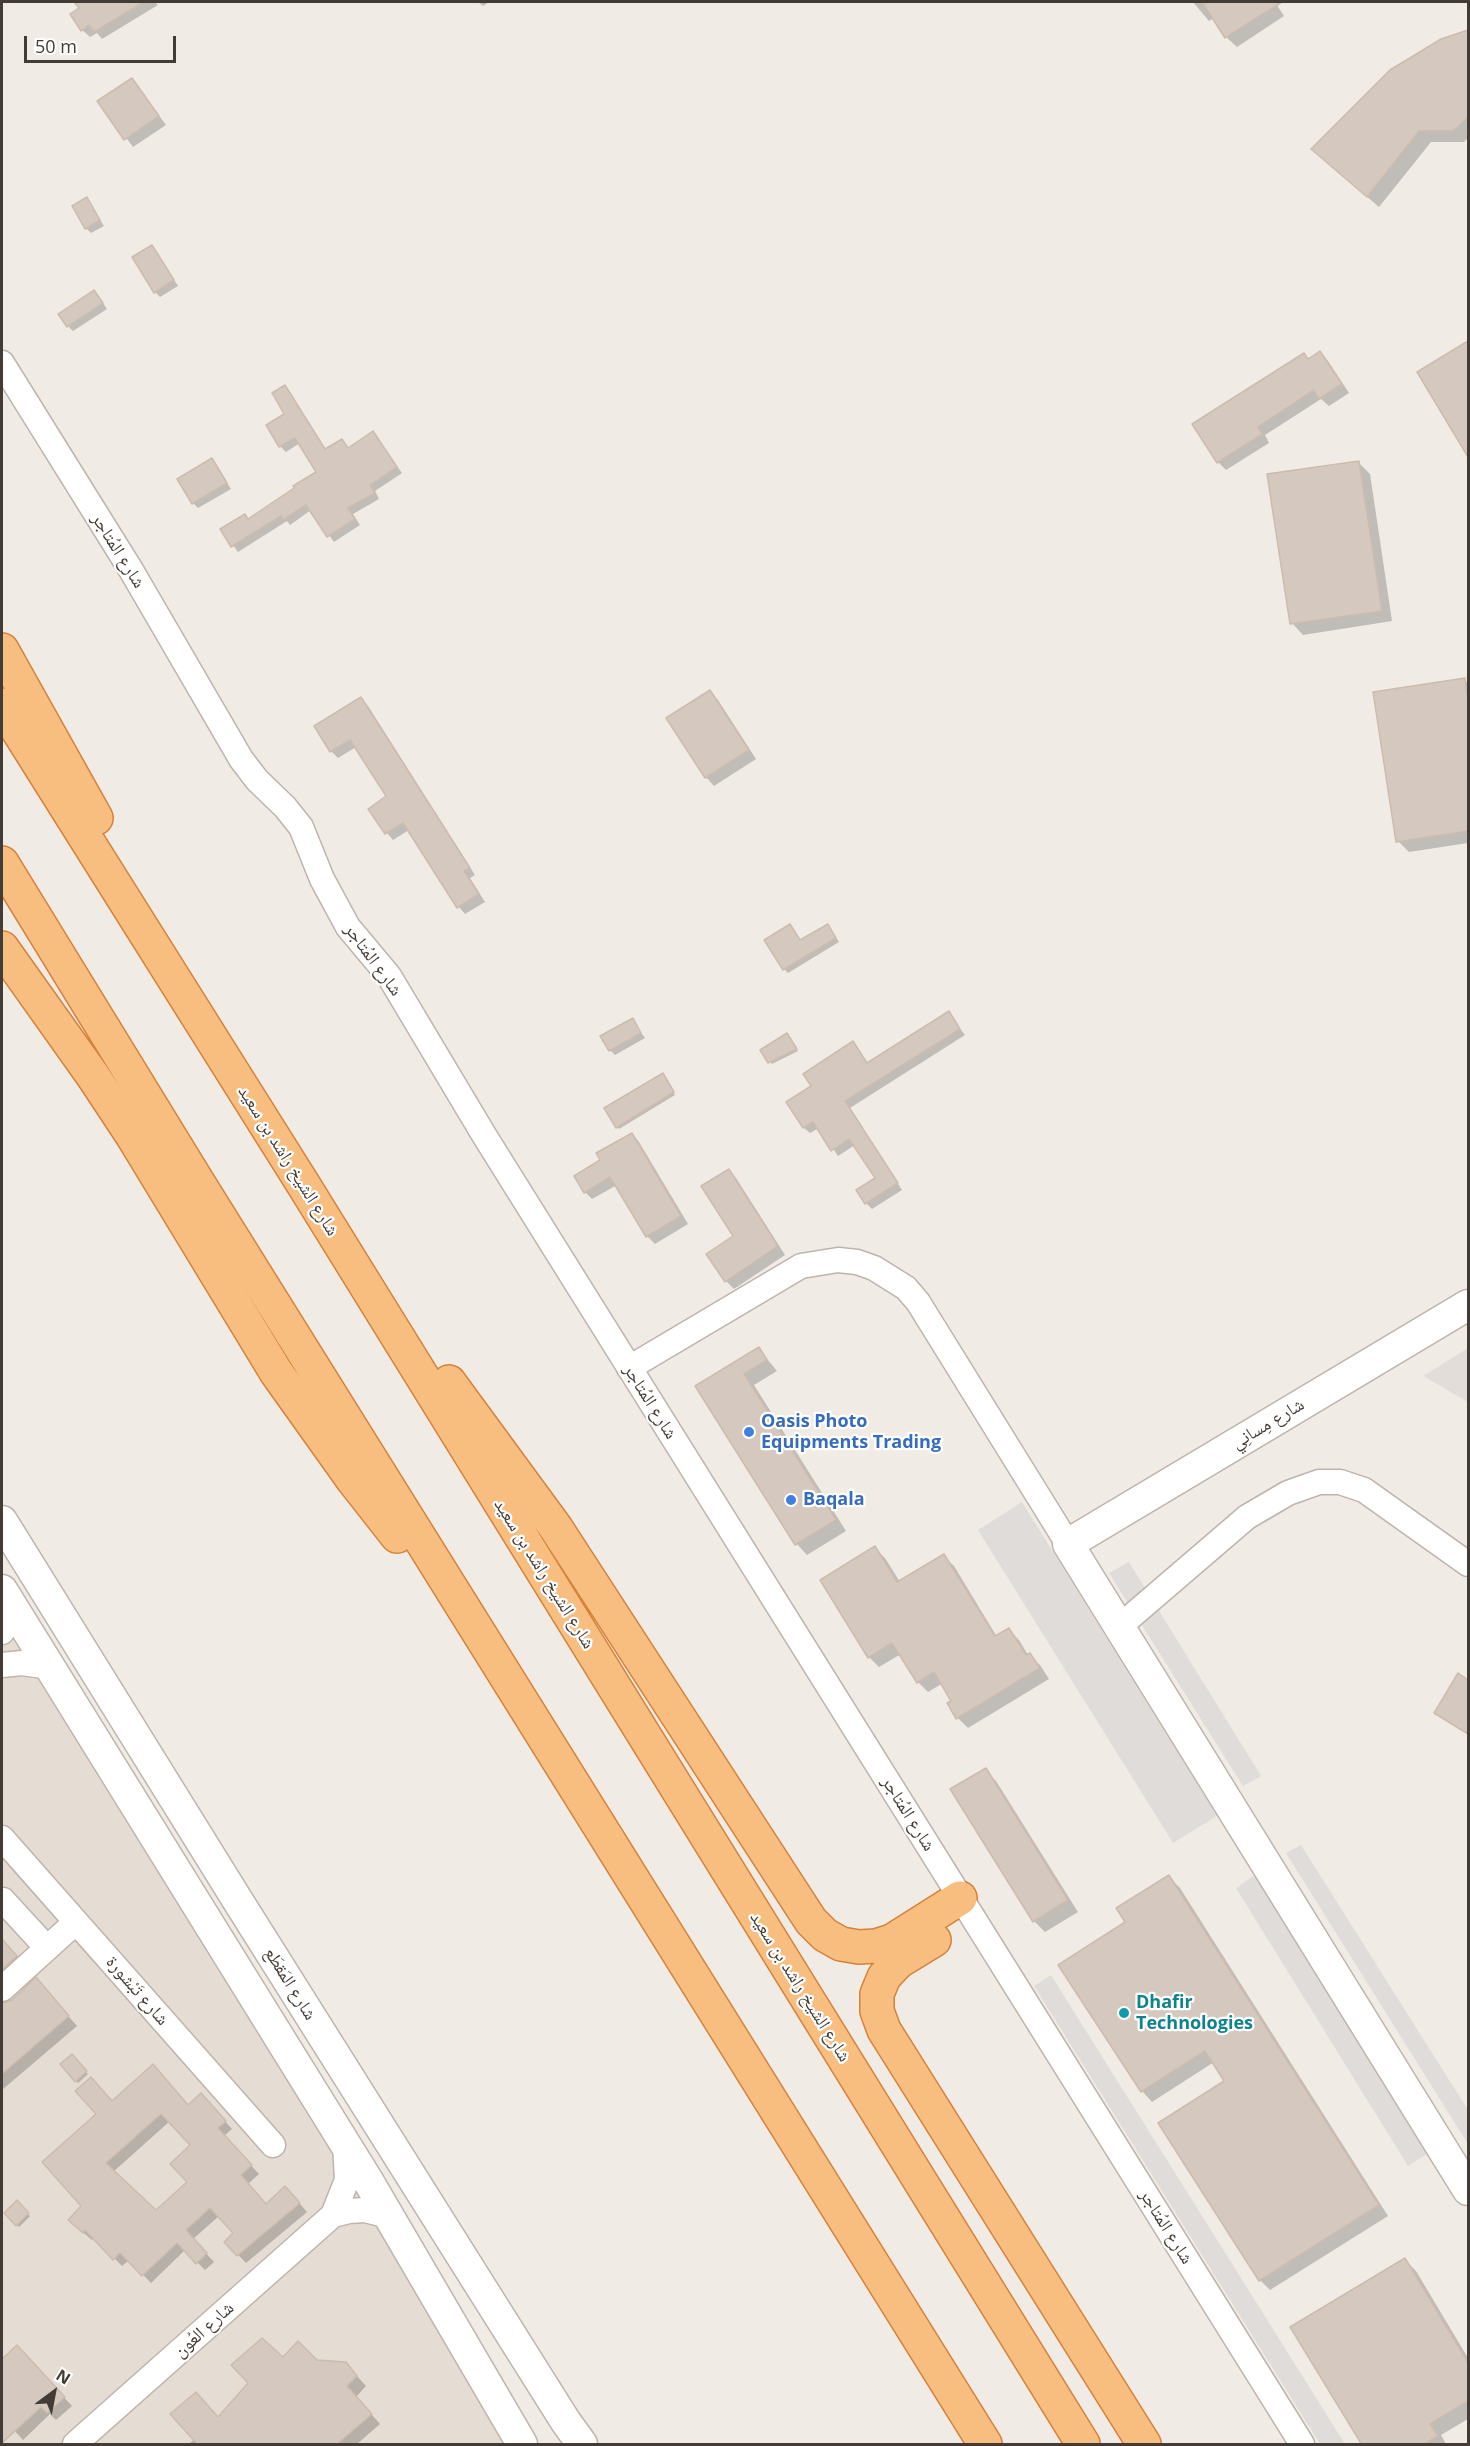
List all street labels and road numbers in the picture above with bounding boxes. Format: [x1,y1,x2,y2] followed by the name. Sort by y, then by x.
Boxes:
[87,510,149,592] street label: شارع المُتاجر
[340,920,406,1000] street label: شارع المُتاجر
[233,1082,343,1240] street label: شارع الشيخ راشد بن سعيد
[619,1361,681,1443] street label: شارع المُتاجر
[1228,1394,1308,1454] street label: شارع مِسانِي
[489,1495,599,1653] street label: شارع الشيخ راشد بن سعيد
[877,1773,939,1855] street label: شارع المُتاجر
[745,1908,855,2066] street label: شارع الشيخ راشد بن سعيد
[259,1944,321,2024] street label: شارع المَقطَع
[101,1952,173,2030] street label: شارع تَبْشورة
[1135,2186,1197,2268] street label: شارع المُتاجر
[169,2297,239,2363] street label: شارع العُون

